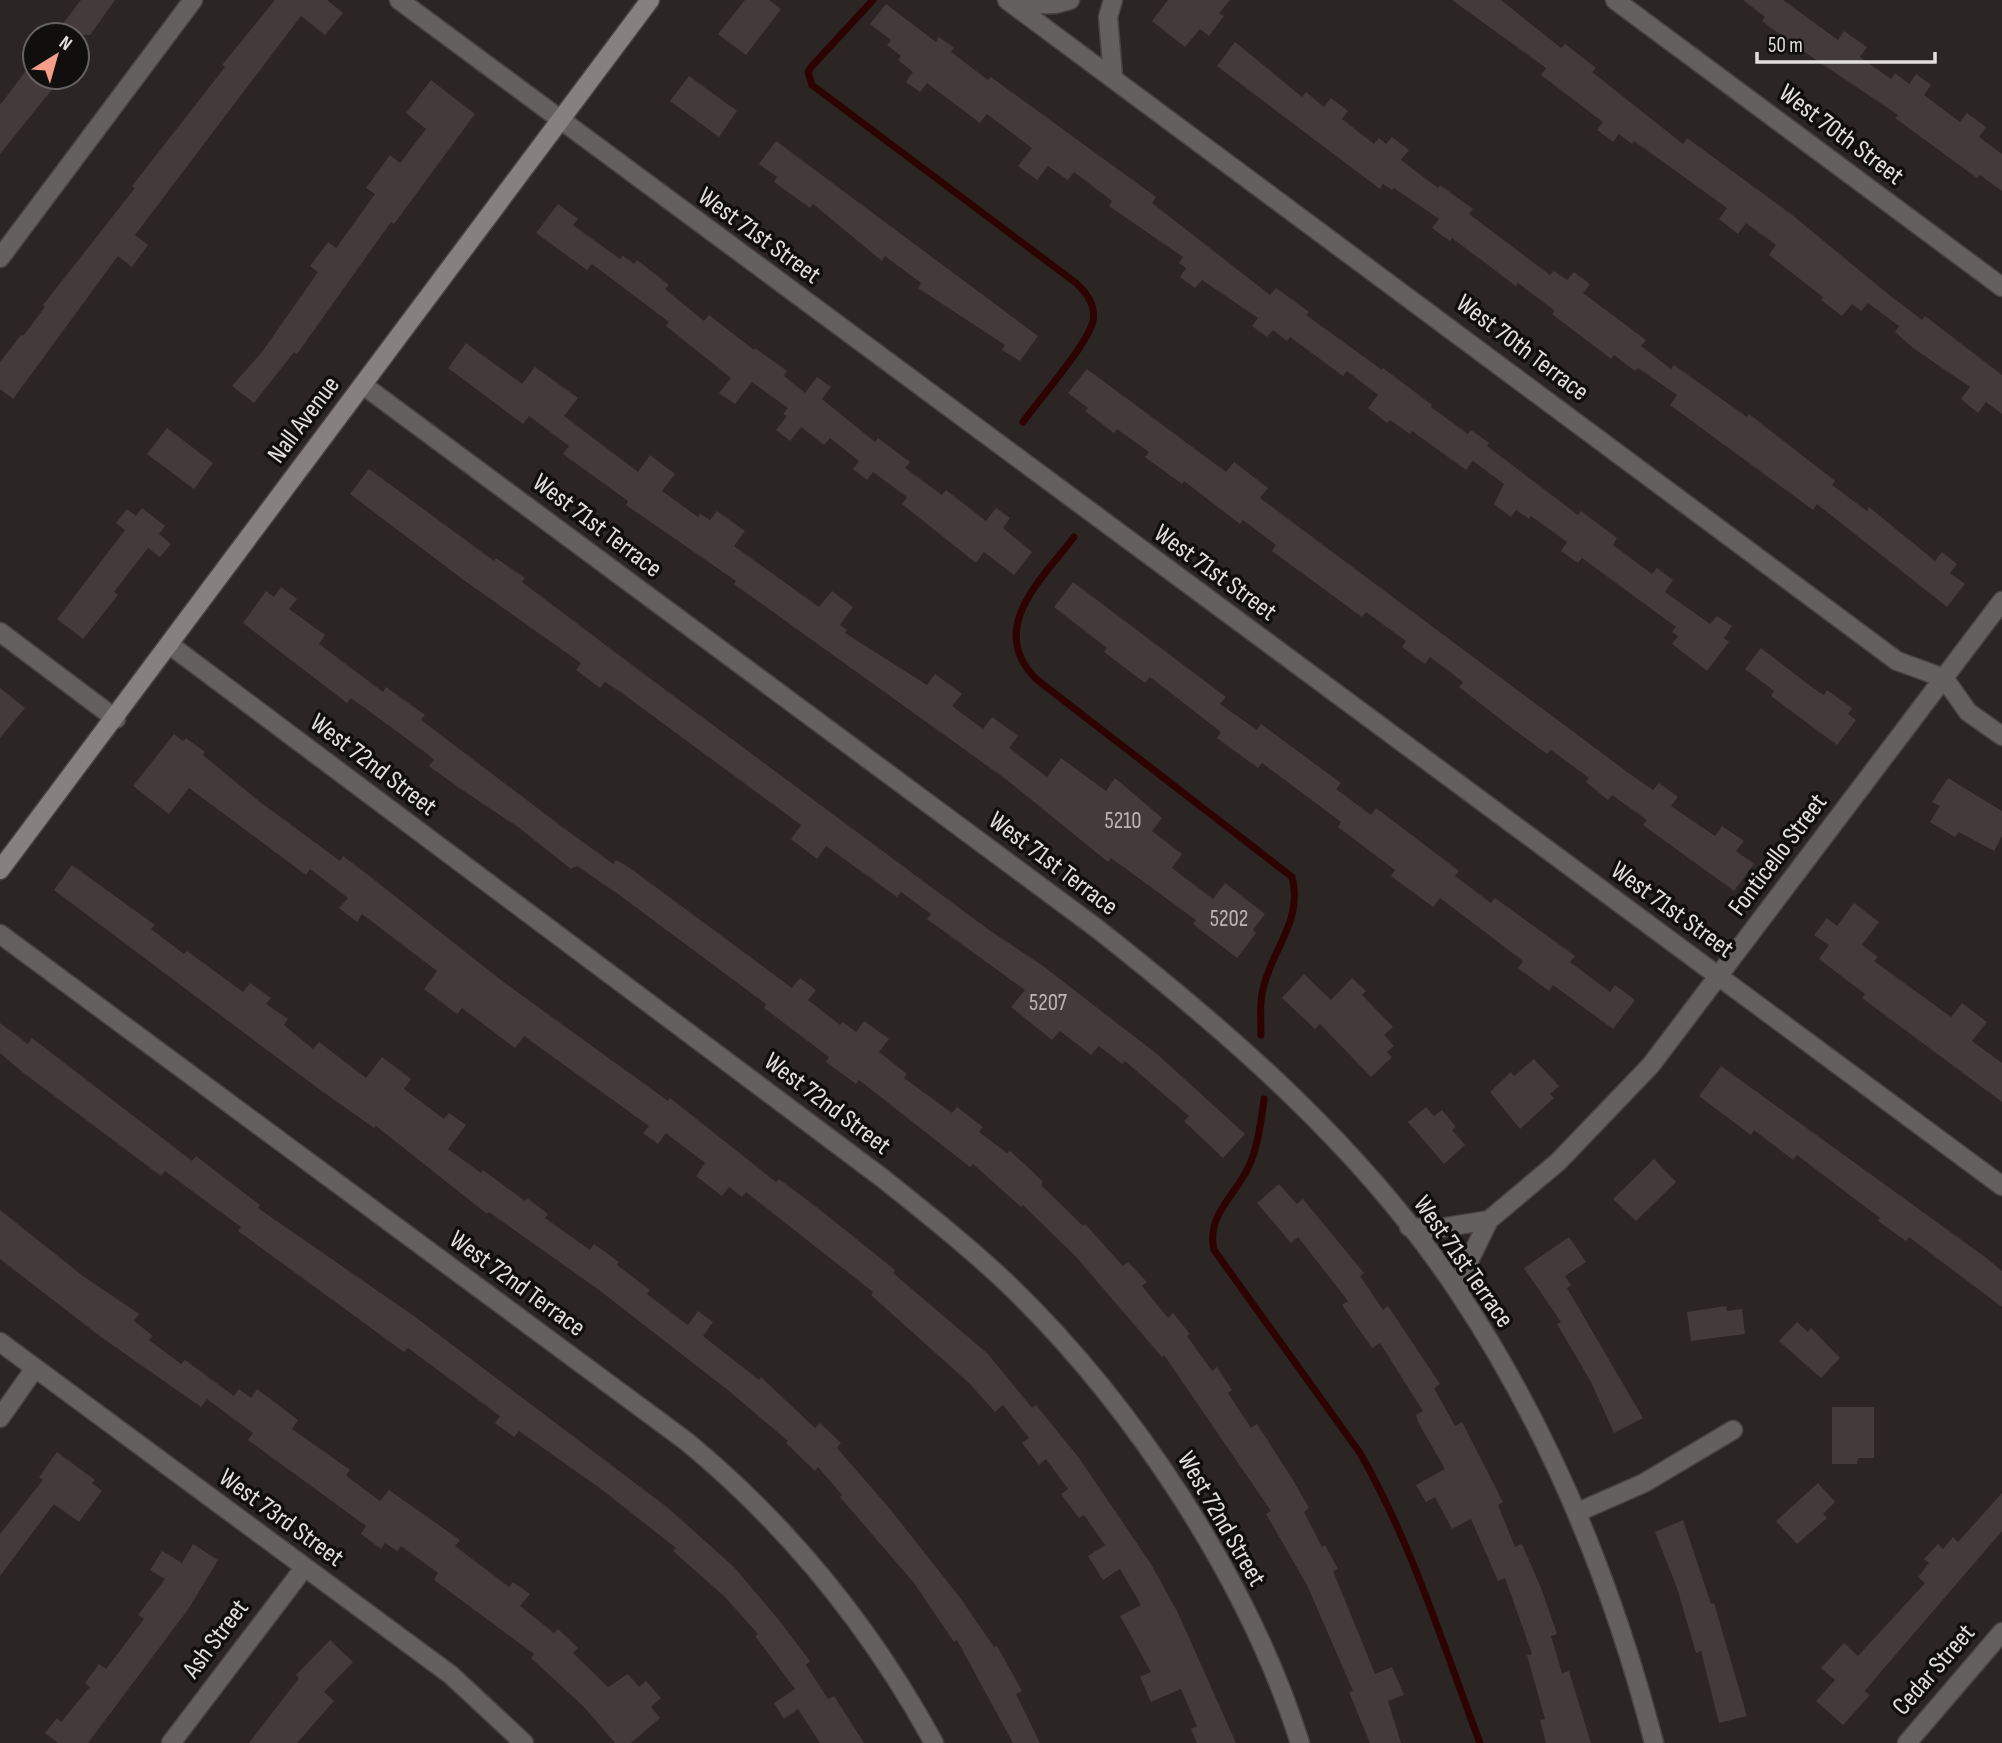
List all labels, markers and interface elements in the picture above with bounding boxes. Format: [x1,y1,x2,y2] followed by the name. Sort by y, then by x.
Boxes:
[21,21,91,91] north arrow
[1757,21,1936,65] scale bar
[54,31,76,56] text: N
[1768,33,1803,58] text: 50 m
[1772,78,1910,192] street label: West 70th Street
[692,181,826,291] street label: West 71st Street
[1450,288,1594,408] street label: West 70th Terrace
[261,370,347,470] street label: Nall Avenue
[526,467,668,585] street label: West 71st Terrace
[1148,518,1282,628] street label: West 71st Street
[304,707,442,823] street label: West 72nd Street
[1722,788,1834,922] street label: Fonticello Street
[982,805,1124,923] street label: West 71st Terrace
[1104,807,1142,835] house number: 5210
[1605,855,1739,965] street label: West 71st Street
[1210,905,1248,933] house number: 5202
[1029,989,1067,1017] house number: 5207
[758,1046,896,1162] street label: West 72nd Street
[1406,1190,1520,1334] street label: West 71st Terrace
[443,1224,591,1344] street label: West 72nd Terrace
[1170,1446,1272,1592] street label: West 72nd Street
[213,1462,349,1574] street label: West 73rd Street
[176,1593,256,1685] street label: Ash Street
[1886,1618,1982,1722] street label: Cedar Street

